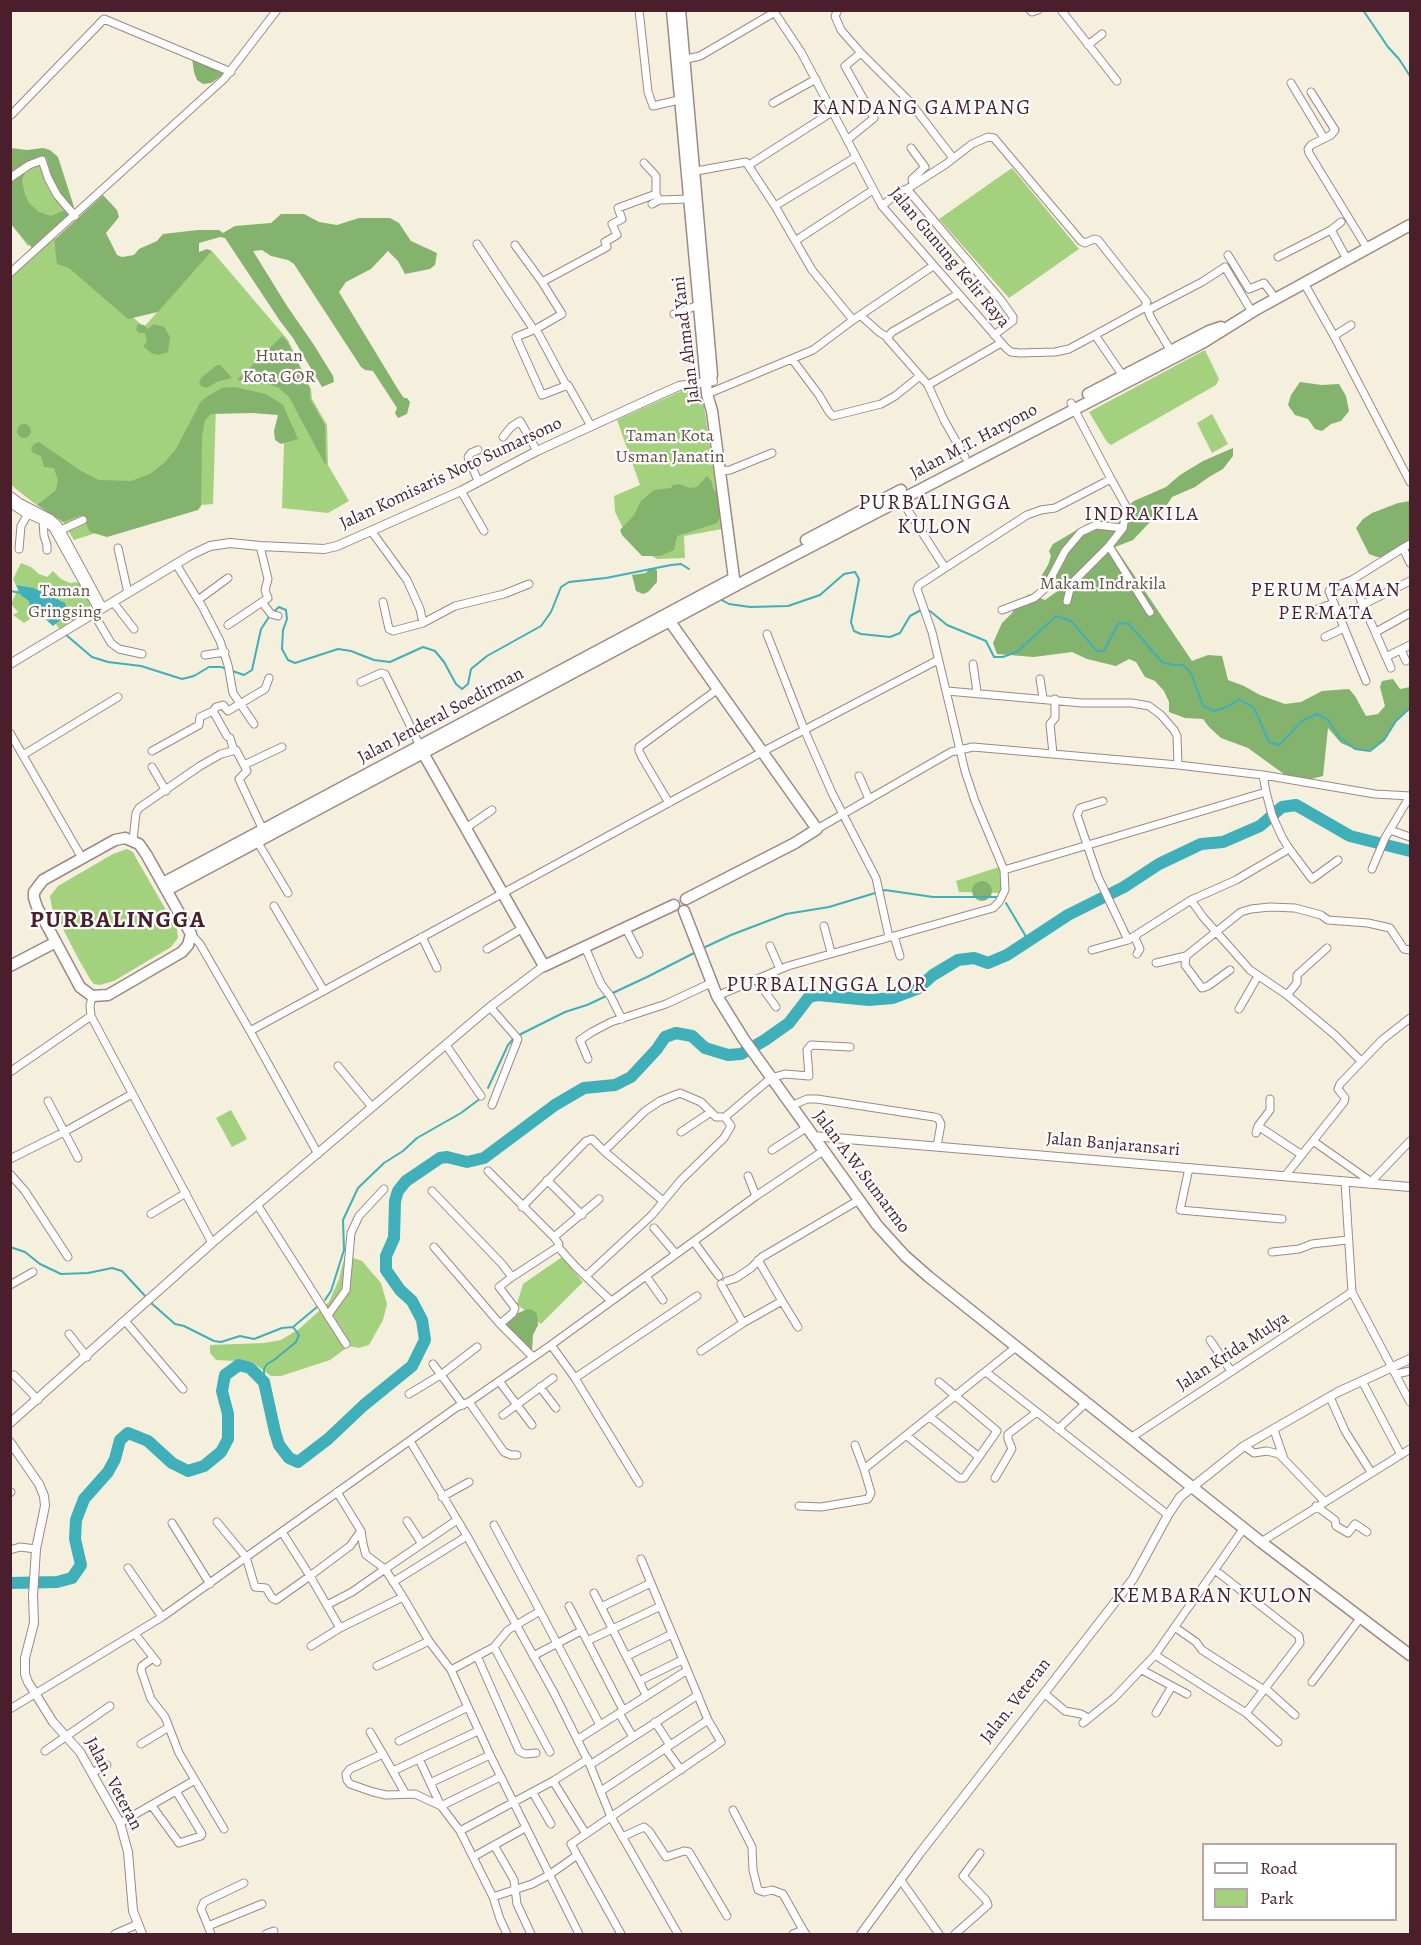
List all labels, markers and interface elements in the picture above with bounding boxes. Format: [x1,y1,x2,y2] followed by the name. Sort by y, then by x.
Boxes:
[812,96,1032,122] district label: KANDANG GAMPANG
[884,183,1014,333] street label: Jalan Gunung Kelir Raya
[668,275,706,405] street label: Jalan Ahmad Yani
[242,346,316,388] park label: Hutan Kota GOR
[907,399,1041,485] street label: Jalan M.T. Haryono
[336,413,566,535] street label: Jalan Komisaris Noto Sumarsono
[615,426,725,468] park label: Taman Kota Usman Janatin
[858,491,1012,541] district label: PURBALINGGA KULON
[1084,503,1200,527] district label: INDRAKILA
[1040,574,1166,596] park label: Makam Indrakila
[1251,579,1401,626] district label: PERUM TAMAN PERMATA
[28,581,102,624] park label: Taman Gringsing
[354,663,528,769] street label: Jalan Jenderal Soedirman
[30,907,206,935] district label: PURBALINGGA
[726,973,928,999] district label: PURBALINGGA LOR
[808,1106,914,1238] street label: Jalan A.W.Sumarmo
[1045,1128,1181,1162] street label: Jalan Banjaransari
[1173,1308,1293,1396] street label: Jalan Krida Mulya
[1112,1584,1314,1610] district label: KEMBARAN KULON
[976,1654,1056,1748] street label: Jalan. Veteran
[79,1734,147,1834] street label: Jalan. Veteran
[1202,1843,1397,1921] legend
[1260,1856,1297,1880] text: Road
[1260,1886,1294,1910] text: Park

